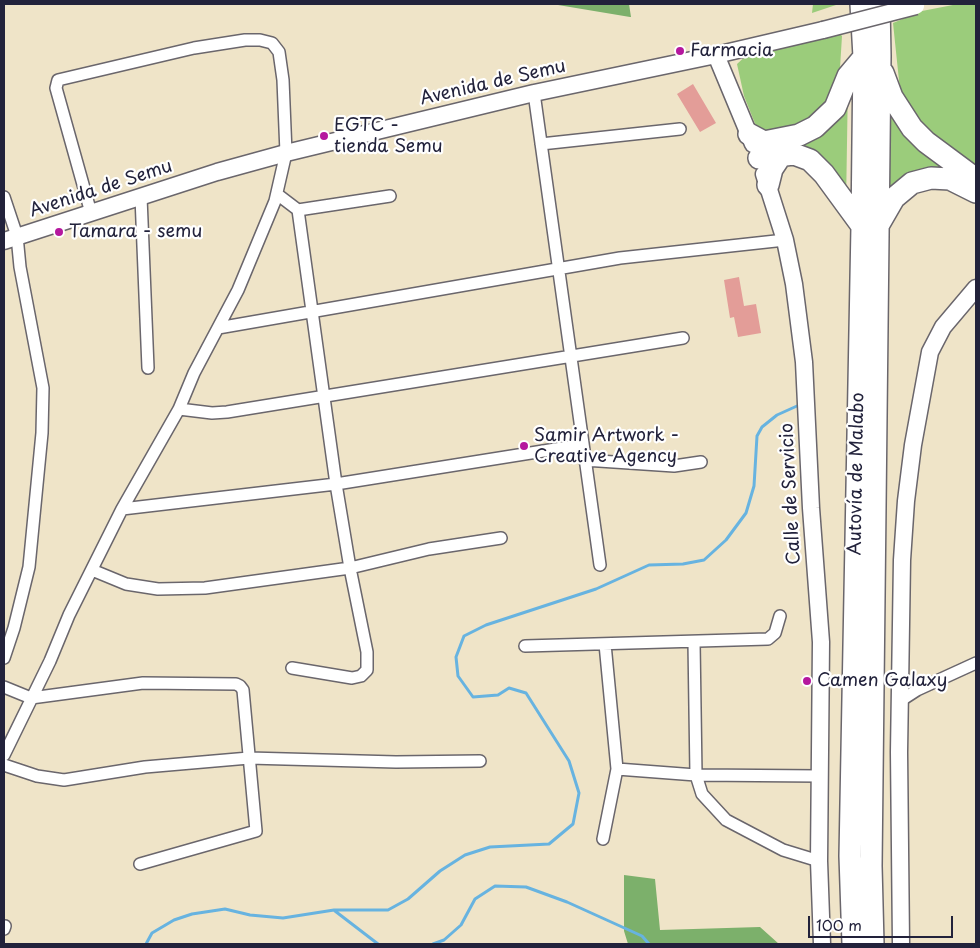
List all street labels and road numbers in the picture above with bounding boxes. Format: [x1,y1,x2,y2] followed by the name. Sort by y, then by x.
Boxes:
[418,56,568,110] street label: Avenida de Semu
[27,156,175,222] street label: Avenida de Semu
[845,392,869,556] street label: Autovía de Malabo
[777,423,805,565] street label: Calle de Servicio

